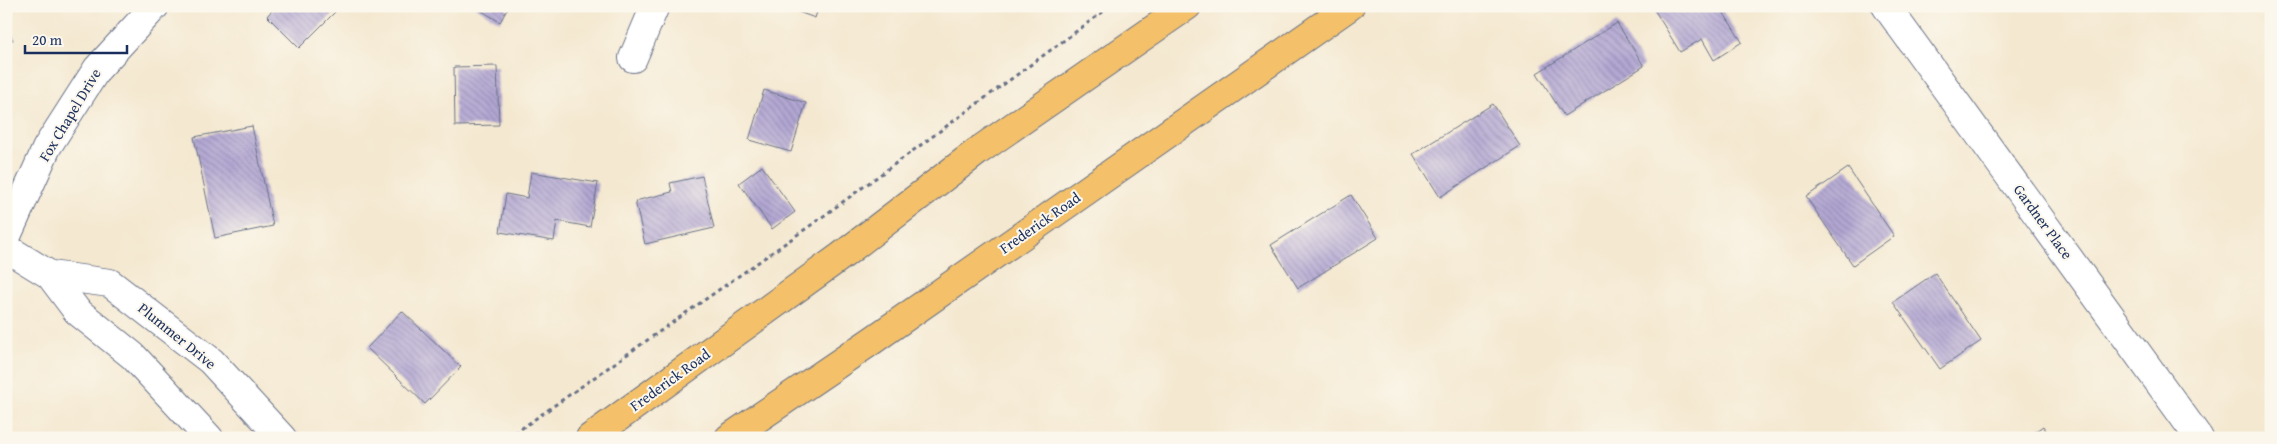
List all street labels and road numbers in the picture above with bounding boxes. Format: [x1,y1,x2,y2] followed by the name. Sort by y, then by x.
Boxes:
[34,64,106,165] street label: Fox Chapel Drive
[2009,180,2078,263] street label: Gardner Place
[995,187,1084,258] street label: Frederick Road
[134,298,221,374] street label: Plummer Drive
[625,343,714,416] street label: Frederick Road

